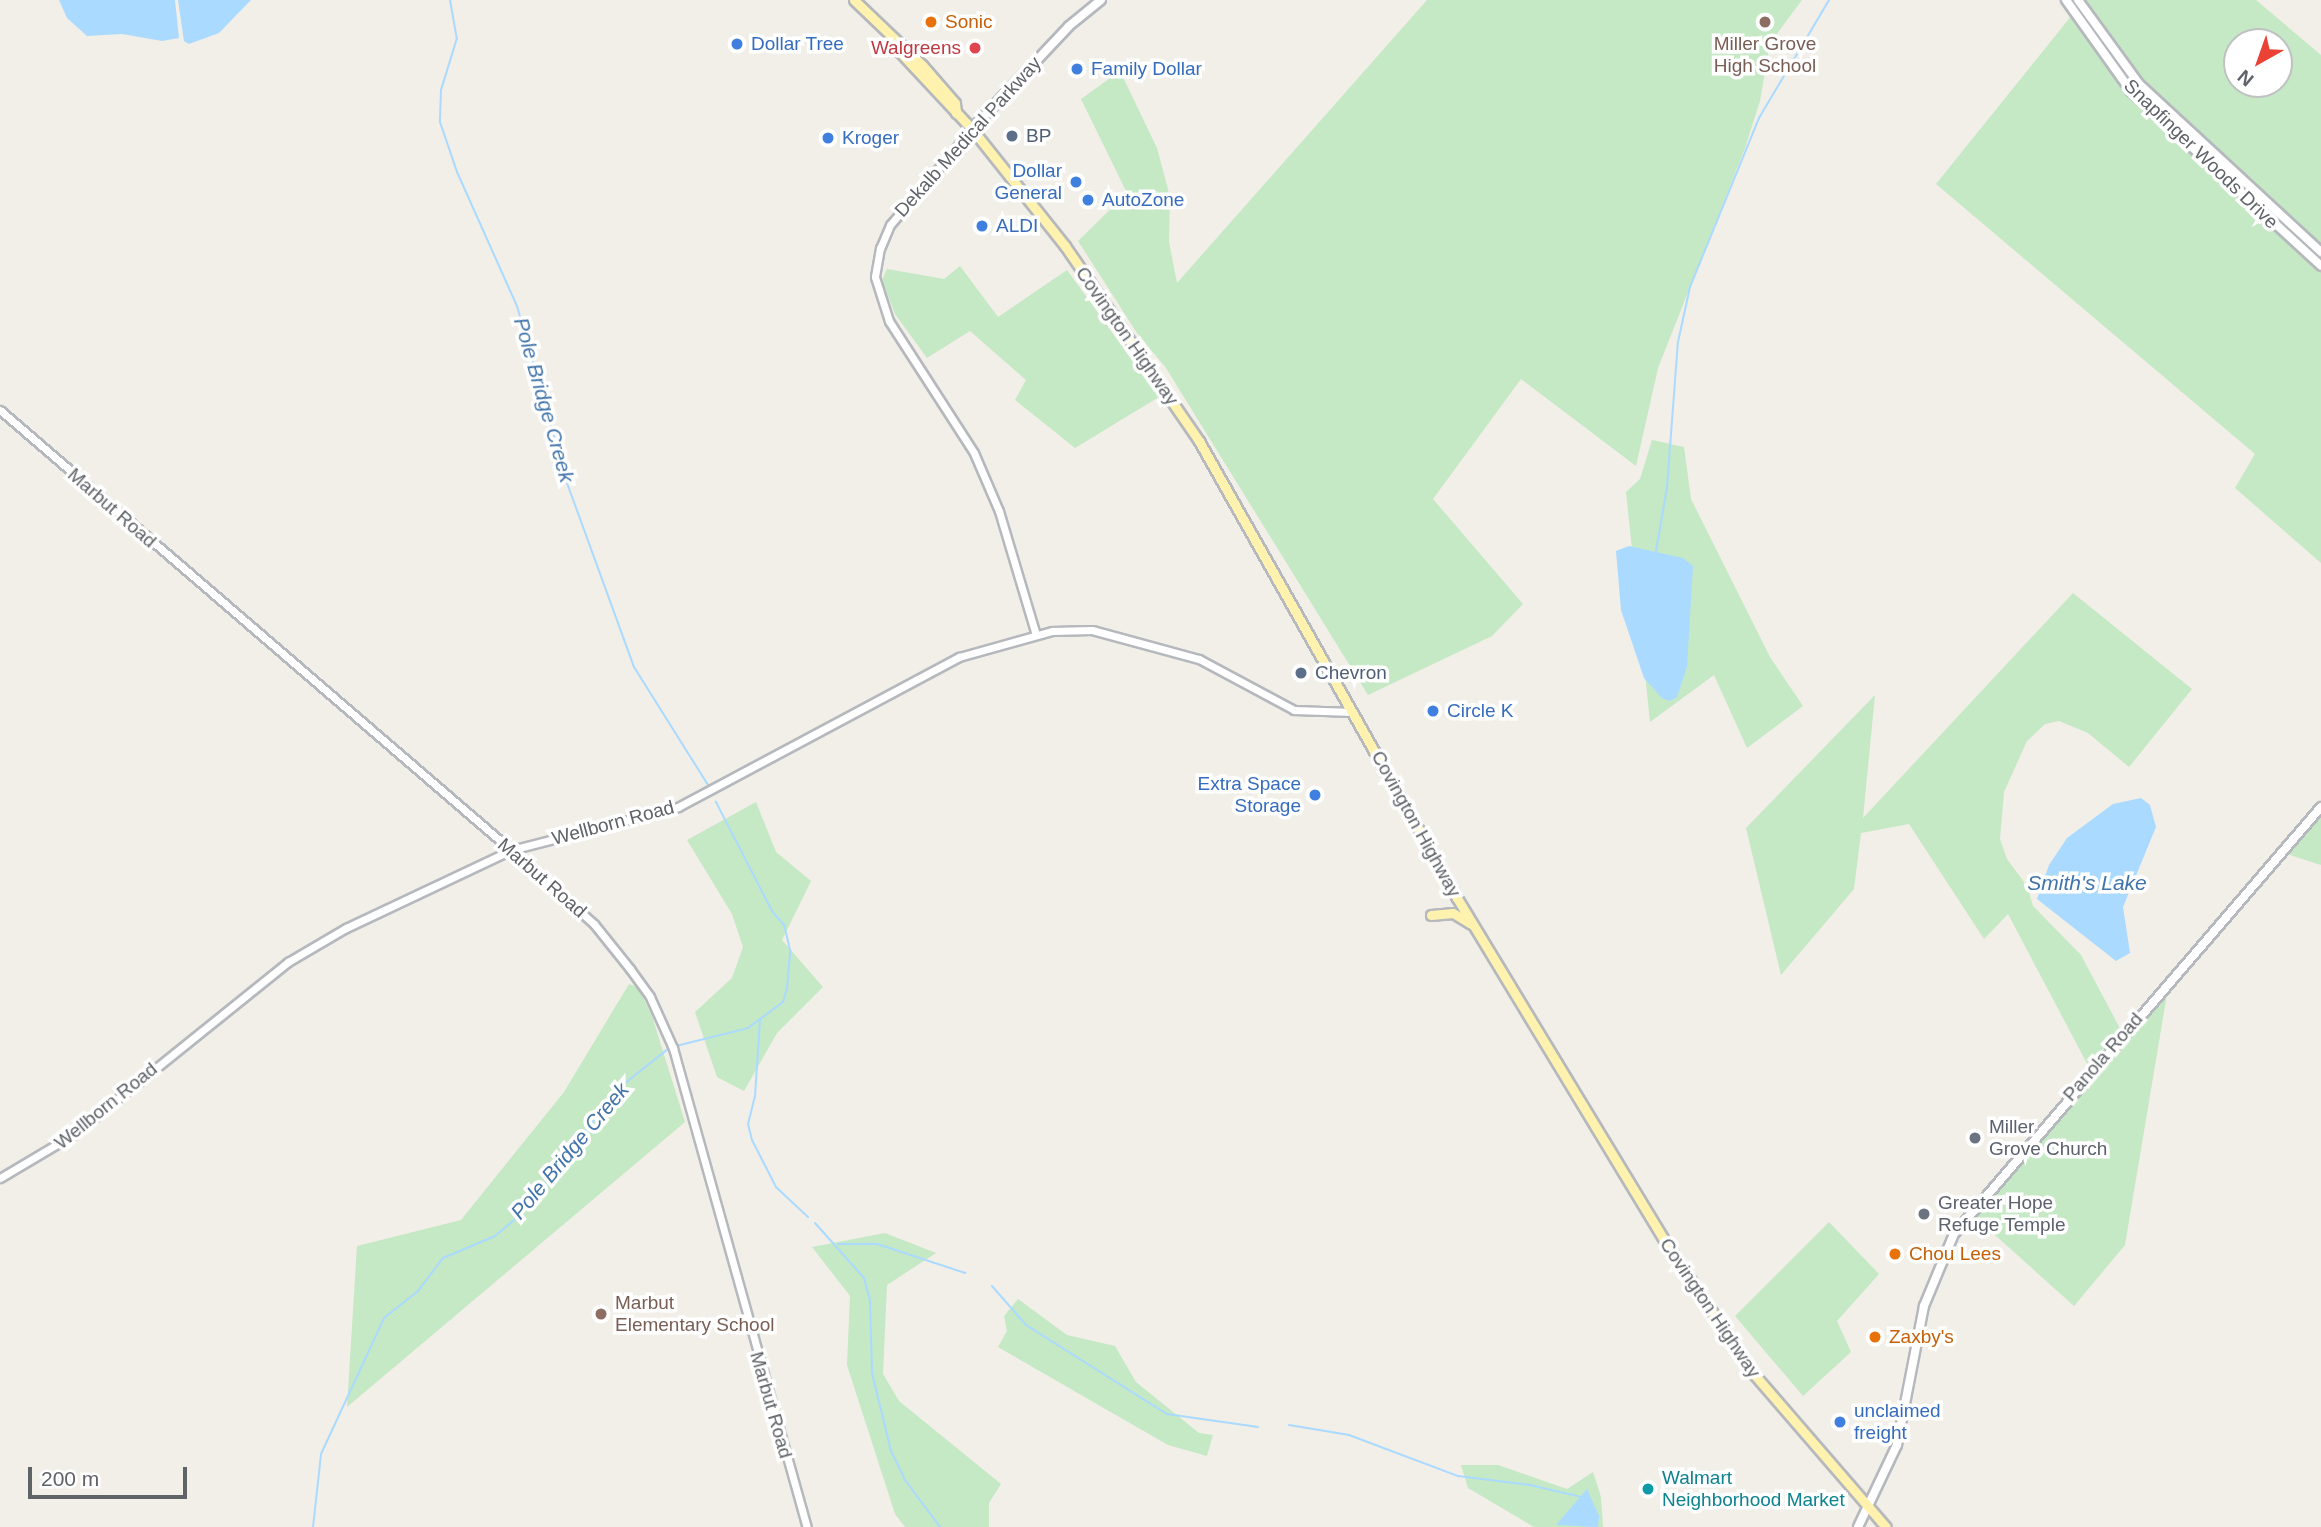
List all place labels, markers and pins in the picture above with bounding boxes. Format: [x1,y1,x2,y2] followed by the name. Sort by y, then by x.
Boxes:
[945,11,993,33] place label: Sonic
[923,14,939,30] marker: Sonic
[1757,14,1773,30] marker: Miller Grove High School
[751,33,844,55] place label: Dollar Tree
[1714,33,1816,77] place label: Miller Grove High School
[729,36,745,52] marker: Dollar Tree
[871,37,961,59] place label: Walgreens
[967,40,983,56] marker: Walgreens
[1091,58,1202,80] place label: Family Dollar
[1069,61,1085,77] marker: Family Dollar
[1026,125,1051,147] place label: BP
[842,127,899,149] place label: Kroger
[1004,128,1020,144] marker: BP
[820,130,836,146] marker: Kroger
[994,160,1062,204] place label: Dollar General
[1068,174,1084,190] marker: Dollar General
[1102,189,1184,211] place label: AutoZone
[1080,192,1096,208] marker: AutoZone
[996,215,1038,237] place label: ALDI
[974,218,990,234] marker: ALDI
[1315,662,1387,684] place label: Chevron
[1293,665,1309,681] marker: Chevron
[1447,700,1514,722] place label: Circle K
[1425,703,1441,719] marker: Circle K
[1198,773,1301,817] place label: Extra Space Storage
[1307,787,1323,803] marker: Extra Space Storage
[1989,1116,2107,1160] place label: Miller Grove Church
[1967,1130,1983,1146] marker: Miller Grove Church
[1938,1192,2066,1236] place label: Greater Hope Refuge Temple
[1916,1206,1932,1222] marker: Greater Hope Refuge Temple
[1909,1243,2001,1265] place label: Chou Lees
[1887,1246,1903,1262] marker: Chou Lees
[615,1292,774,1336] place label: Marbut Elementary School
[593,1306,609,1322] marker: Marbut Elementary School
[1889,1326,1954,1348] place label: Zaxby's
[1867,1329,1883,1345] marker: Zaxby's
[1854,1400,1941,1444] place label: unclaimed freight
[1832,1414,1848,1430] marker: unclaimed freight
[1662,1467,1845,1511] place label: Walmart Neighborhood Market
[1640,1481,1656,1497] marker: Walmart Neighborhood Market

